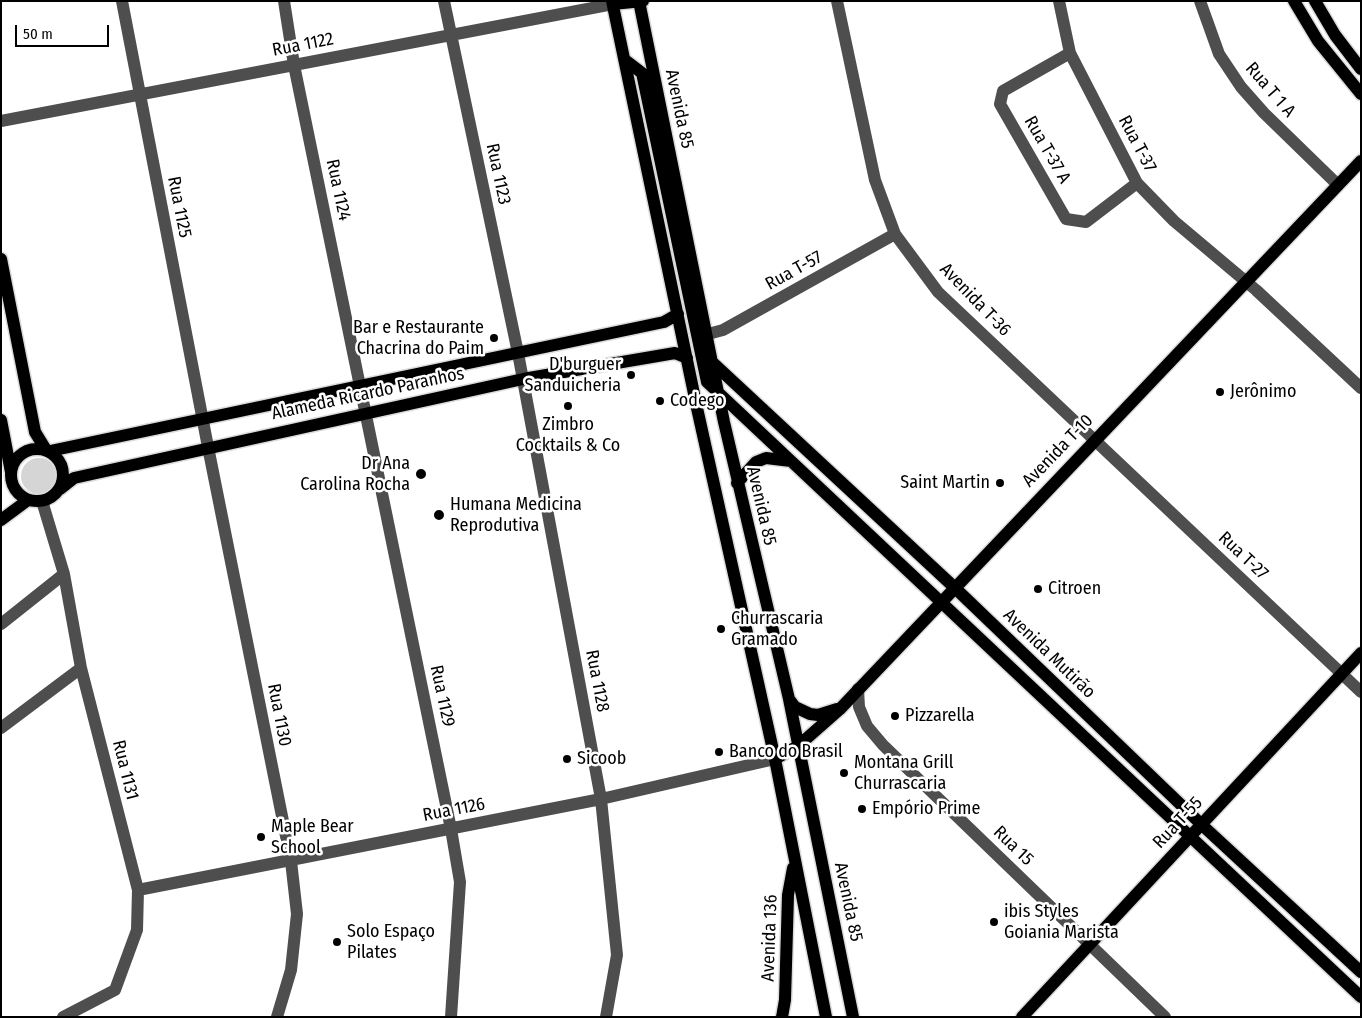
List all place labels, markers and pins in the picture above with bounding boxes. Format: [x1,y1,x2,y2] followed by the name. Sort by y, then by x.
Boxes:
[353,317,484,359] place label: Bar e Restaurante Chacrina do Paim
[488,332,500,344] marker: Bar e Restaurante Chacrina do Paim
[524,354,621,396] place label: D'burguer Sanduicheria
[625,369,637,381] marker: D'burguer Sanduicheria
[1230,381,1296,403] place label: Jerônimo
[1214,386,1226,398] marker: Jerônimo
[670,390,724,412] place label: Codego
[654,395,666,407] marker: Codego
[562,400,574,412] marker: Zimbro Cocktails & Co
[516,414,620,456] place label: Zimbro Cocktails & Co
[300,453,410,496] place label: Dr Ana Carolina Rocha
[414,467,428,481] marker: Dr Ana Carolina Rocha
[900,472,990,494] place label: Saint Martin
[994,477,1006,489] marker: Saint Martin
[450,494,582,536] place label: Humana Medicina Reprodutiva
[432,508,446,522] marker: Humana Medicina Reprodutiva
[1048,578,1101,600] place label: Citroen
[1032,583,1044,595] marker: Citroen
[731,608,823,650] place label: Churrascaria Gramado
[715,623,727,635] marker: Churrascaria Gramado
[905,705,975,727] place label: Pizzarella
[889,710,901,722] marker: Pizzarella
[729,741,843,763] place label: Banco do Brasil
[713,746,725,758] marker: Banco do Brasil
[577,748,626,770] place label: Sicoob
[854,752,954,794] place label: Montana Grill Churrascaria
[561,753,573,765] marker: Sicoob
[838,767,850,779] marker: Montana Grill Churrascaria
[872,798,980,820] place label: Empório Prime
[856,803,868,815] marker: Empório Prime
[271,816,354,859] place label: Maple Bear School
[255,831,267,843] marker: Maple Bear School
[1004,901,1119,944] place label: ibis Styles Goiania Marista
[988,916,1000,928] marker: ibis Styles Goiania Marista
[347,921,435,964] place label: Solo Espaço Pilates
[331,936,343,948] marker: Solo Espaço Pilates

